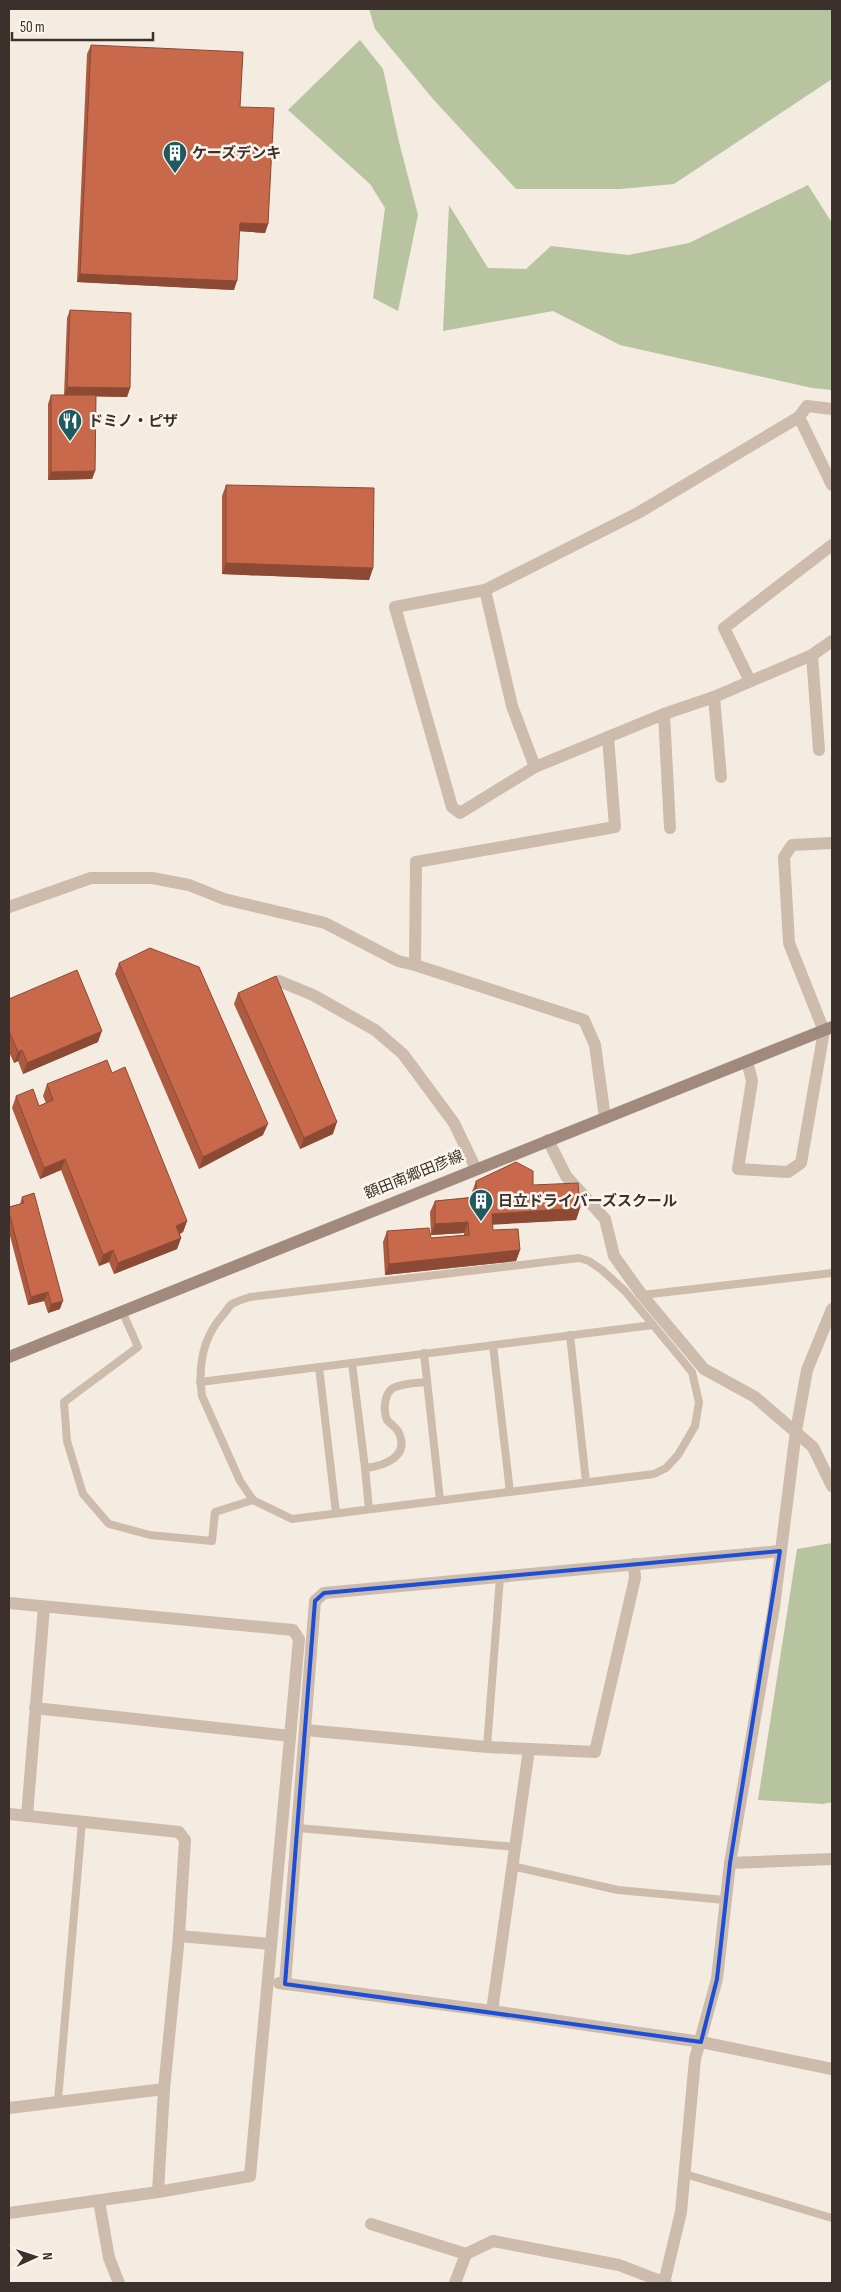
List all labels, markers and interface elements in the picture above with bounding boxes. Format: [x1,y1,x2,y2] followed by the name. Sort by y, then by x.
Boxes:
[12,10,154,42] scale bar
[20,18,45,37] text: 50 m
[162,140,188,174] building icon: ケーズデンキ
[192,144,281,163] place label: ケーズデンキ
[57,408,83,442] restaurant icon: ドミノ・ピザ
[88,412,178,431] place label: ドミノ・ピザ
[362,1147,466,1203] street label: 額田南郷田彦線
[468,1188,494,1222] building icon: 日立ドライバーズスクール
[498,1192,677,1211] place label: 日立ドライバーズスクール
[10,2232,60,2282] north arrow
[39,2252,56,2261] text: N

